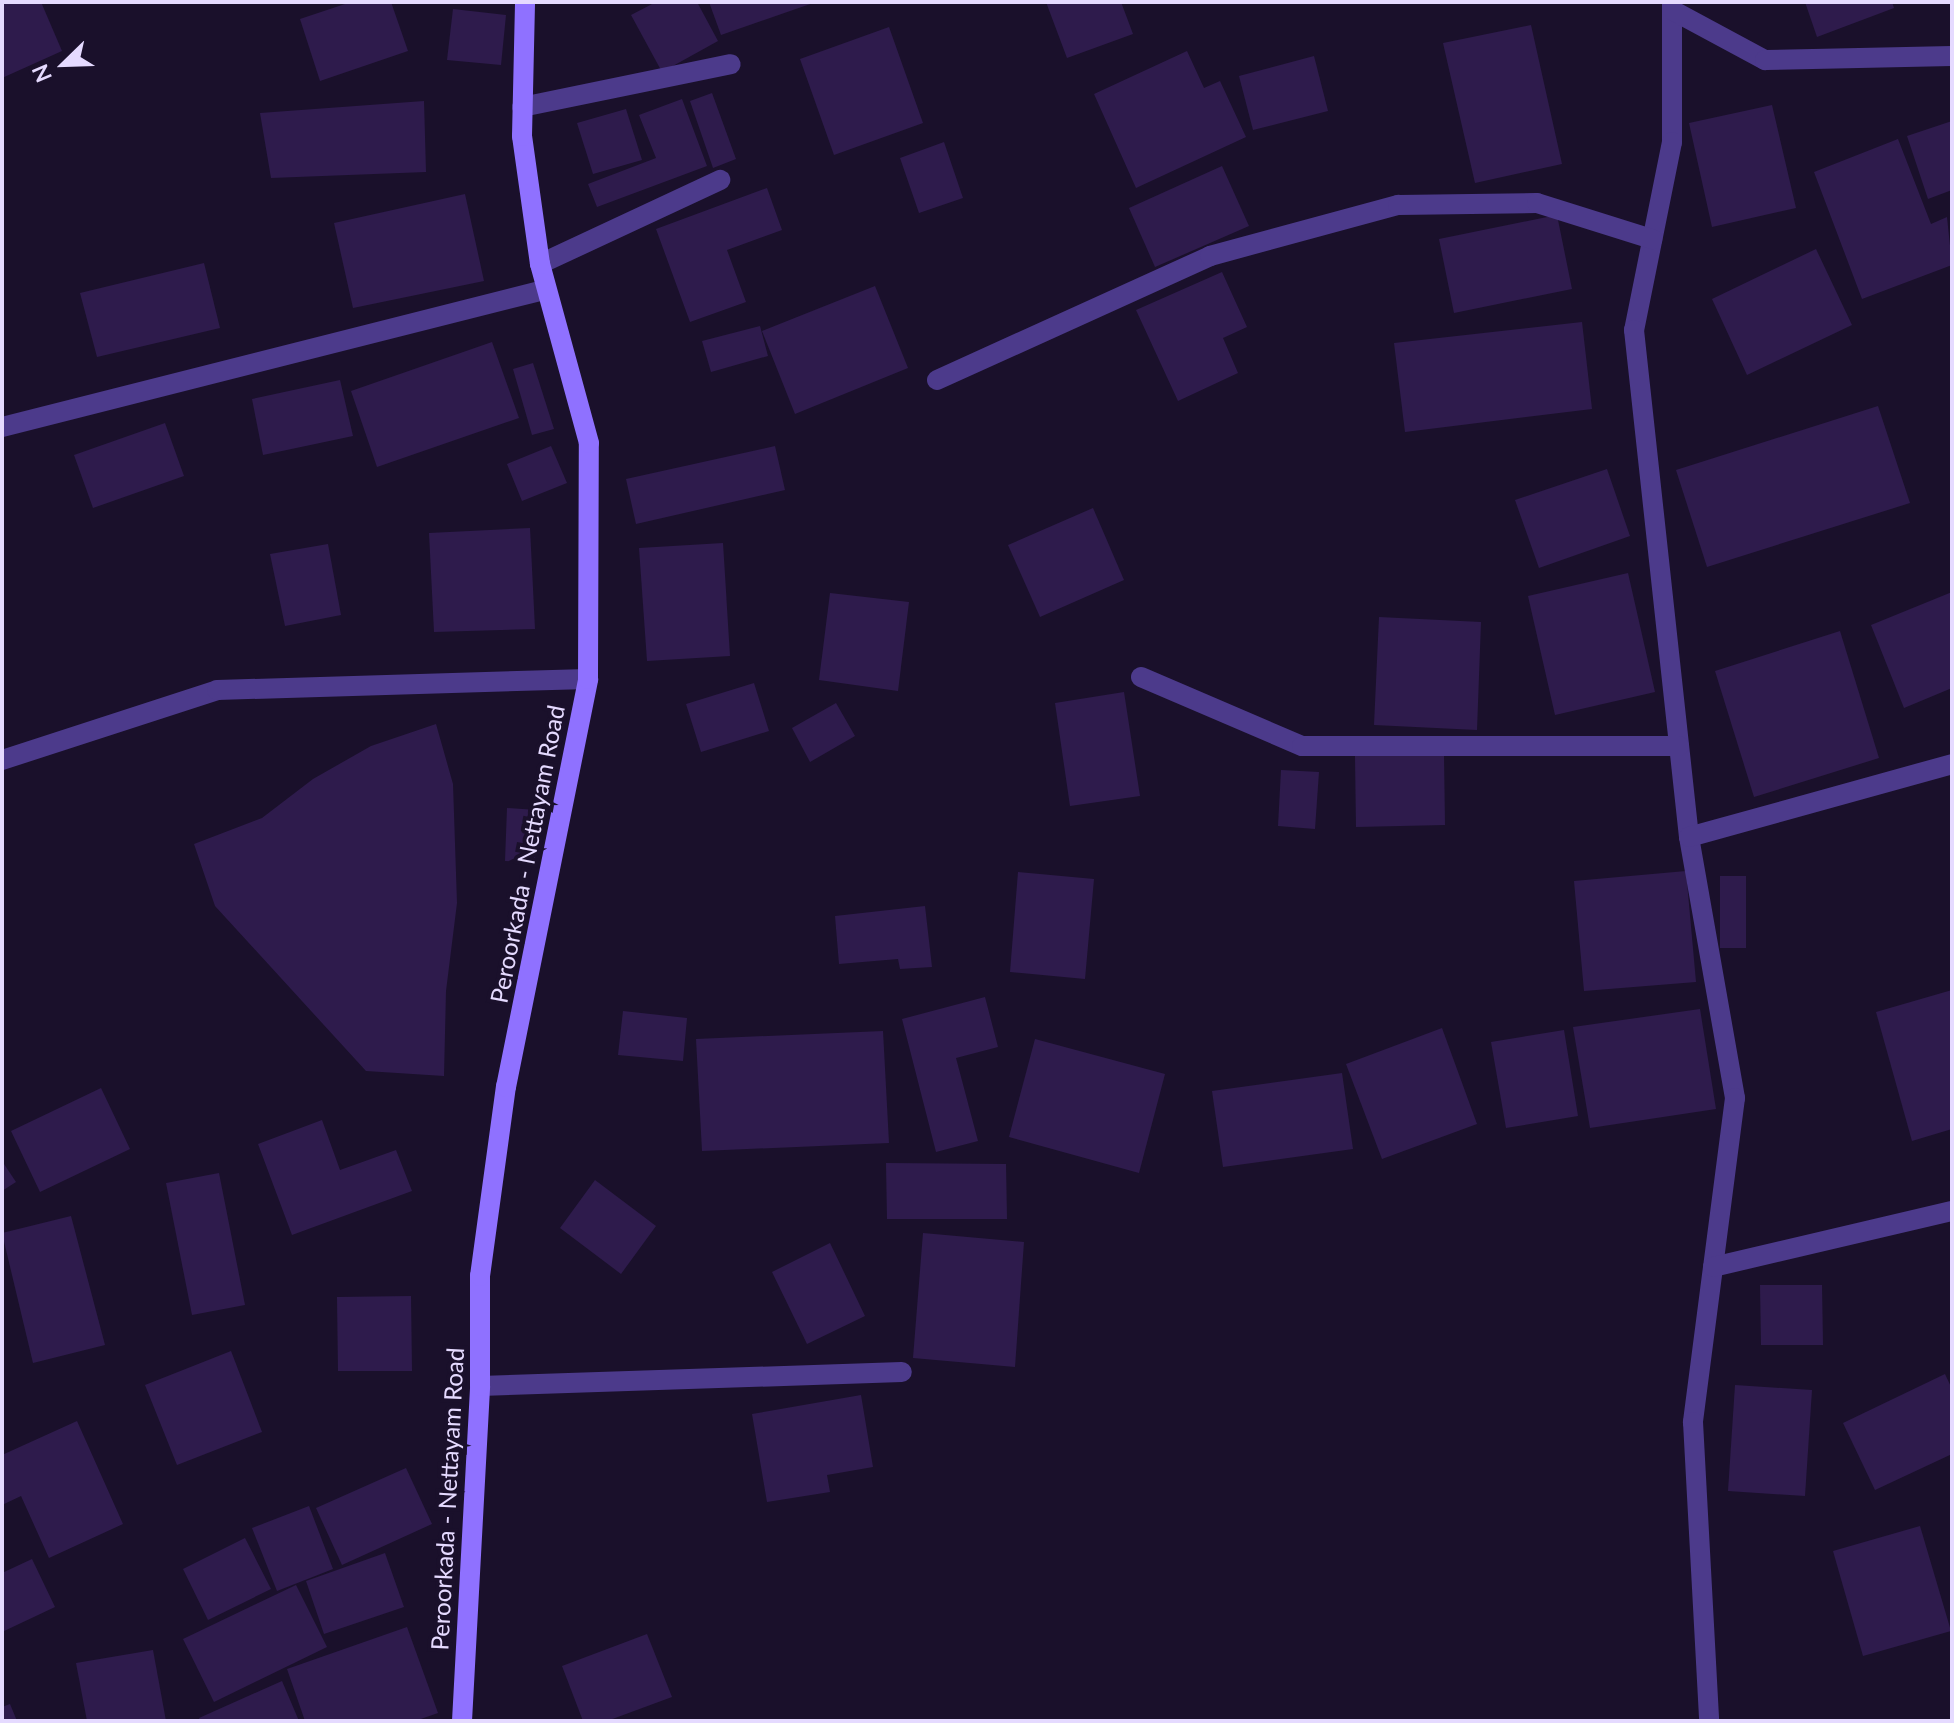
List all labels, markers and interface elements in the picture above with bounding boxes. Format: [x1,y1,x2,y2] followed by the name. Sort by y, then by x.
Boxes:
[24,24,104,104] north arrow
[26,61,57,87] text: N
[484,702,570,1006] street label: Peroorkada - Nettayam Road
[425,1347,469,1651] street label: Peroorkada - Nettayam Road

